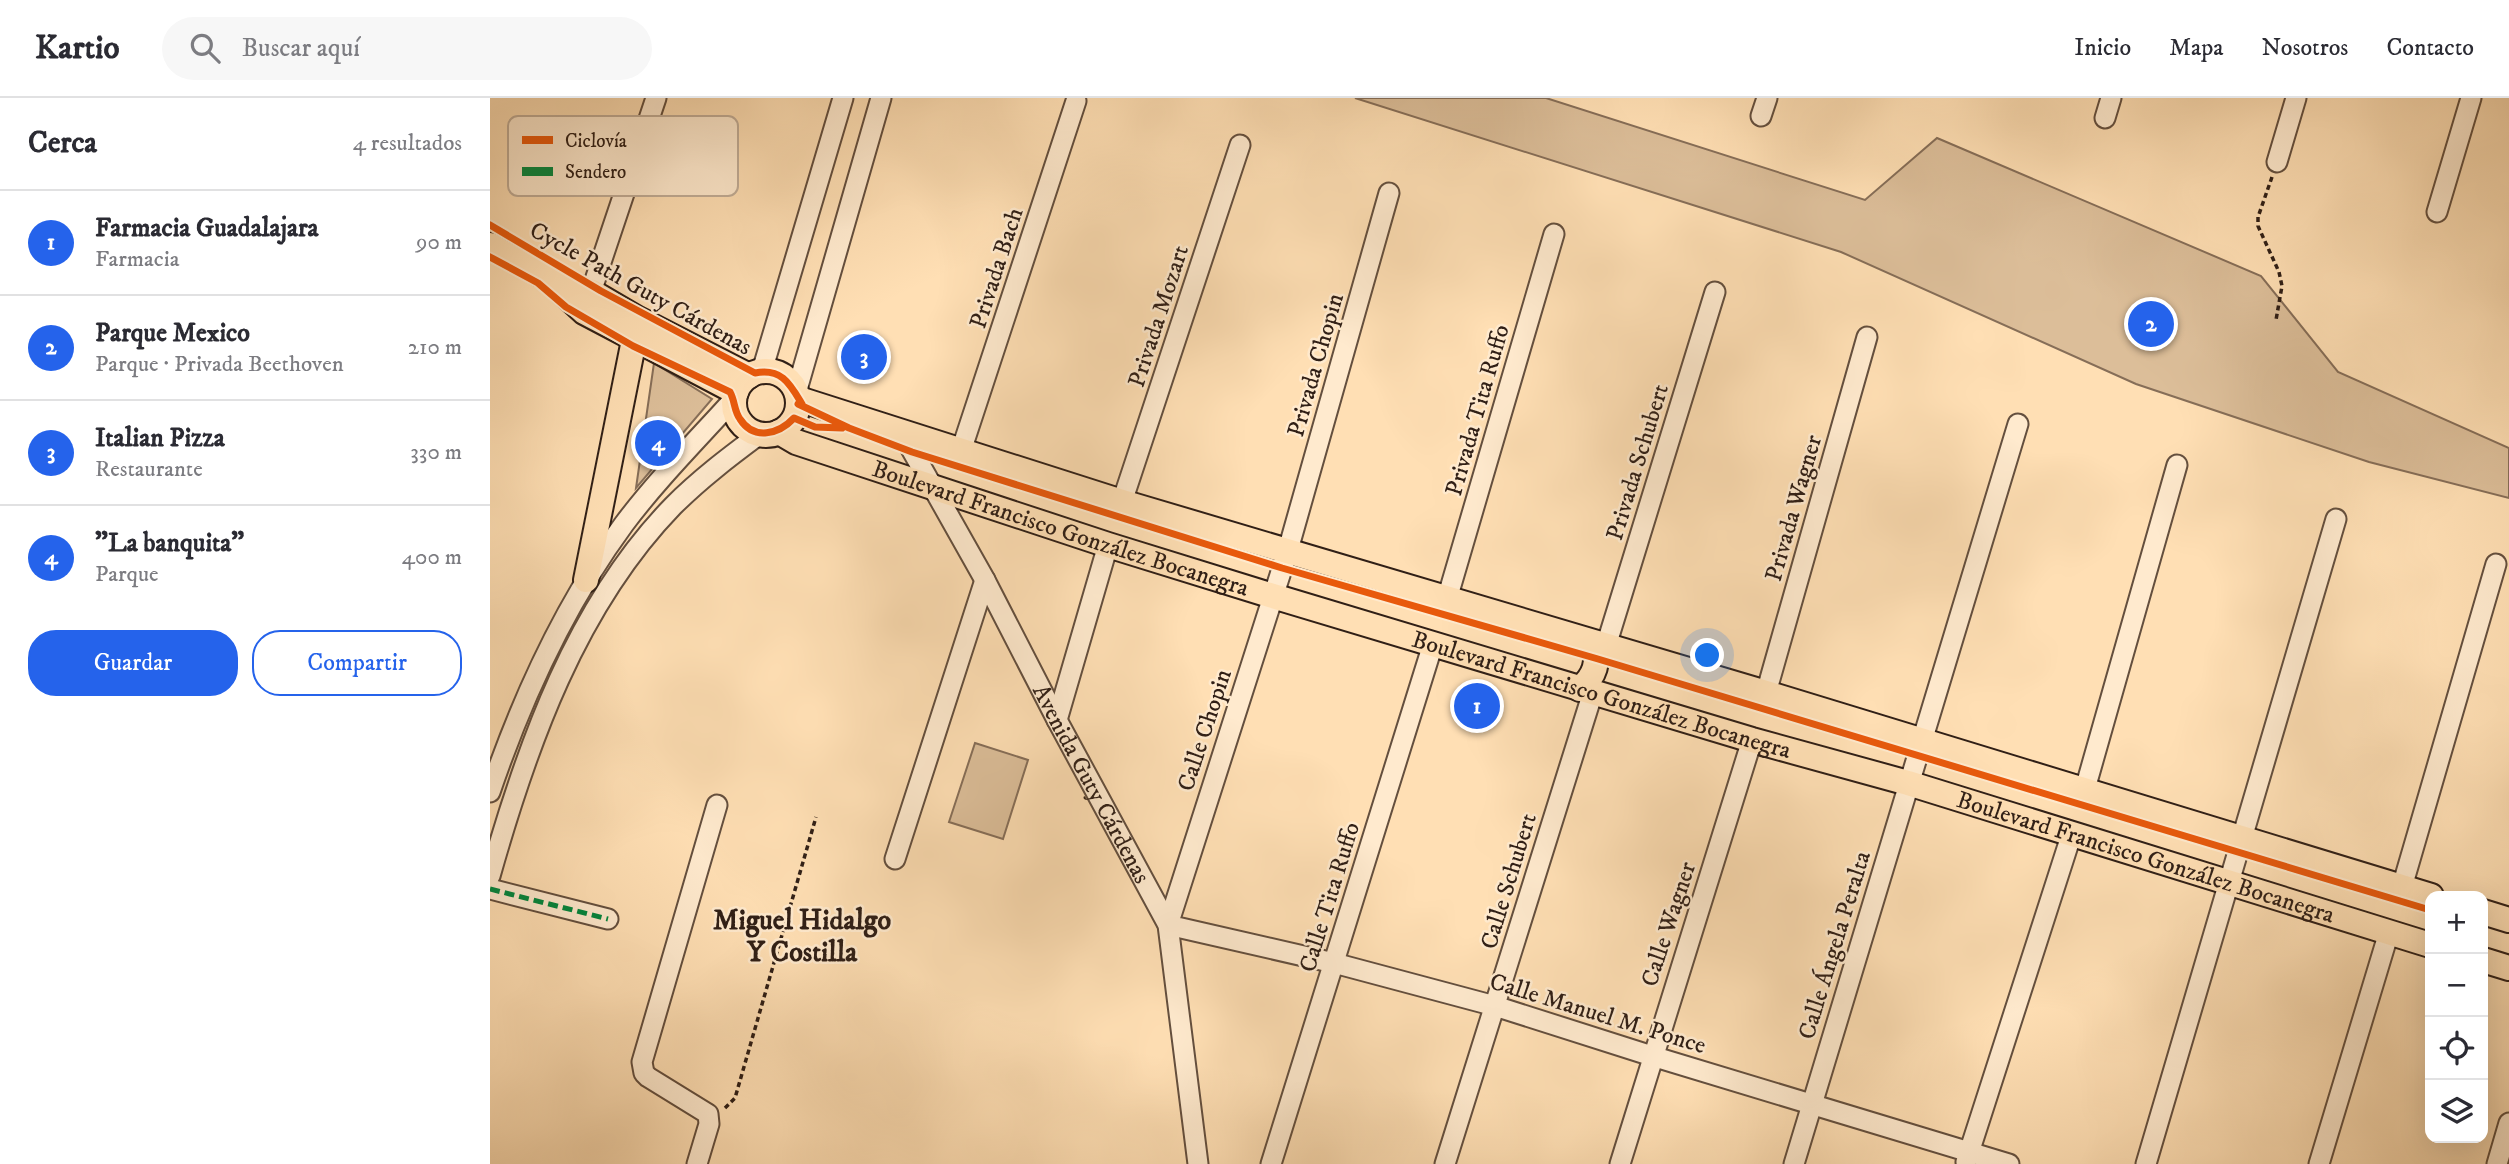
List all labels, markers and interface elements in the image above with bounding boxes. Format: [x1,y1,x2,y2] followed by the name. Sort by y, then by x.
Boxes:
[162,17,652,80] search box
[35,28,120,69] text: Kartio
[186,29,224,67] icon: search
[242,32,360,65] text: Buscar aquí
[2074,33,2131,63] text: Inicio
[2169,33,2224,63] text: Mapa
[2262,33,2348,63] text: Nosotros
[2386,33,2474,63] text: Contacto
[508,116,738,196] legend
[28,125,97,162] text: Cerca
[353,129,462,158] text: 4 resultados
[565,130,627,153] text: Ciclovía
[565,161,626,184] text: Sendero
[963,204,1031,333] street label: Privada Bach
[95,212,319,245] text: Farmacia Guadalajara
[524,215,757,362] street label: Cycle Path Guty Cárdenas
[47,228,55,257] text: 1
[416,228,462,257] text: 90 m
[1122,241,1196,391] street label: Privada Mozart
[95,245,179,274] text: Farmacia
[1281,290,1351,441] street label: Privada Chopin
[2128,298,2174,350] pin: 2
[95,317,250,350] text: Parque Mexico
[1439,321,1517,499] street label: Privada Tita Ruffo
[841,331,887,383] pin: 3
[45,333,57,362] text: 2
[408,333,462,362] text: 210 m
[95,350,344,379] text: Parque · Privada Beethoven
[1600,380,1676,544] street label: Privada Schubert
[635,417,681,469] pin: 4
[95,422,225,455] text: Italian Pizza
[1759,432,1829,585] street label: Privada Wagner
[47,438,55,467] text: 3
[410,438,462,467] text: 330 m
[868,454,1253,604] street label: Boulevard Francisco González Bocanegra
[95,455,203,484] text: Restaurante
[95,527,244,560] text: "La banquita"
[44,543,58,572] text: 4
[402,543,462,572] text: 400 m
[95,560,159,589] text: Parque
[1408,625,1795,766] street label: Boulevard Francisco González Bocanegra
[28,630,238,696] button: Guardar
[252,630,462,696] button: Compartir
[1690,638,1724,672] your location
[1171,665,1239,795] street label: Calle Chopin
[1025,680,1157,889] street label: Avenida Guty Cárdenas
[1454,680,1500,732] pin: 1
[1953,785,2339,931] street label: Boulevard Francisco González Bocanegra
[1474,810,1544,953] street label: Calle Schubert
[1293,819,1367,976] street label: Calle Tita Ruffo
[1791,847,1878,1043] street label: Calle Ángela Peralta
[1635,858,1703,990] street label: Calle Wagner
[2425,891,2488,1143] map controls
[2425,891,2488,954] button: +
[713,903,891,970] district label: Miguel Hidalgo Y Costilla
[2425,954,2488,1017] button: −
[1486,967,1710,1061] street label: Calle Manuel M. Ponce
[2425,1017,2488,1080] button: locate
[2425,1080,2488,1143] button: layers

